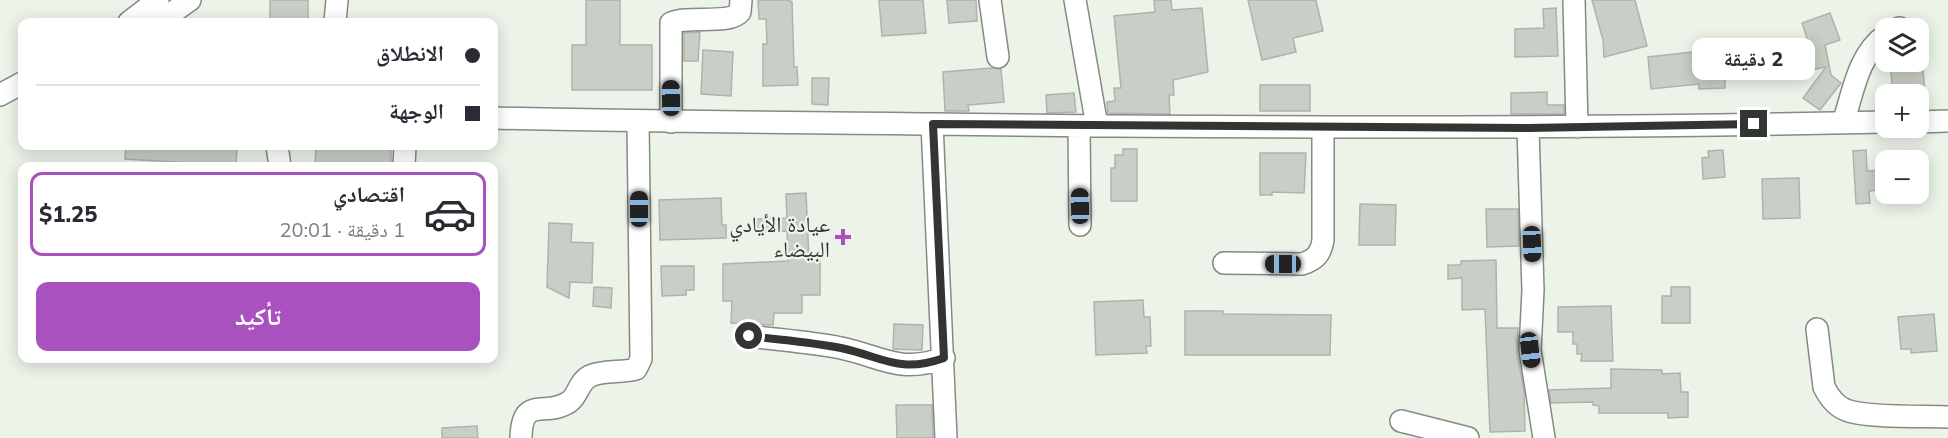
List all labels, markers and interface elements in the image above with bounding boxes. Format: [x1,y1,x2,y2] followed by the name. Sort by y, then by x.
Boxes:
[1875,18,1929,204] map controls
[1875,18,1929,72] button: layers
[1692,37,1816,79] callout: 2 دقيقة
[376,39,444,67] text: الانطلاق
[1724,46,1783,71] text: 2 دقيقة
[662,80,680,116] car
[1875,84,1929,138] button: +
[389,97,444,125] text: الوجهة
[1740,110,1767,137] route end
[1875,150,1929,204] button: −
[333,180,405,208] text: اقتصادي
[423,187,477,241] icon: car
[1071,188,1089,224] car
[630,191,648,227] car
[39,200,98,228] text: $1.25
[729,210,830,263] place label: عيادة الأيادي البيضاء
[279,217,405,242] text: 1 دقيقة · 20:01
[1522,226,1542,262] car
[834,228,852,246] marker: عيادة الأيادي البيضاء
[1265,255,1301,273] car
[36,282,480,351] button: تأكيد
[735,322,762,349] route start
[1519,331,1541,369] car

